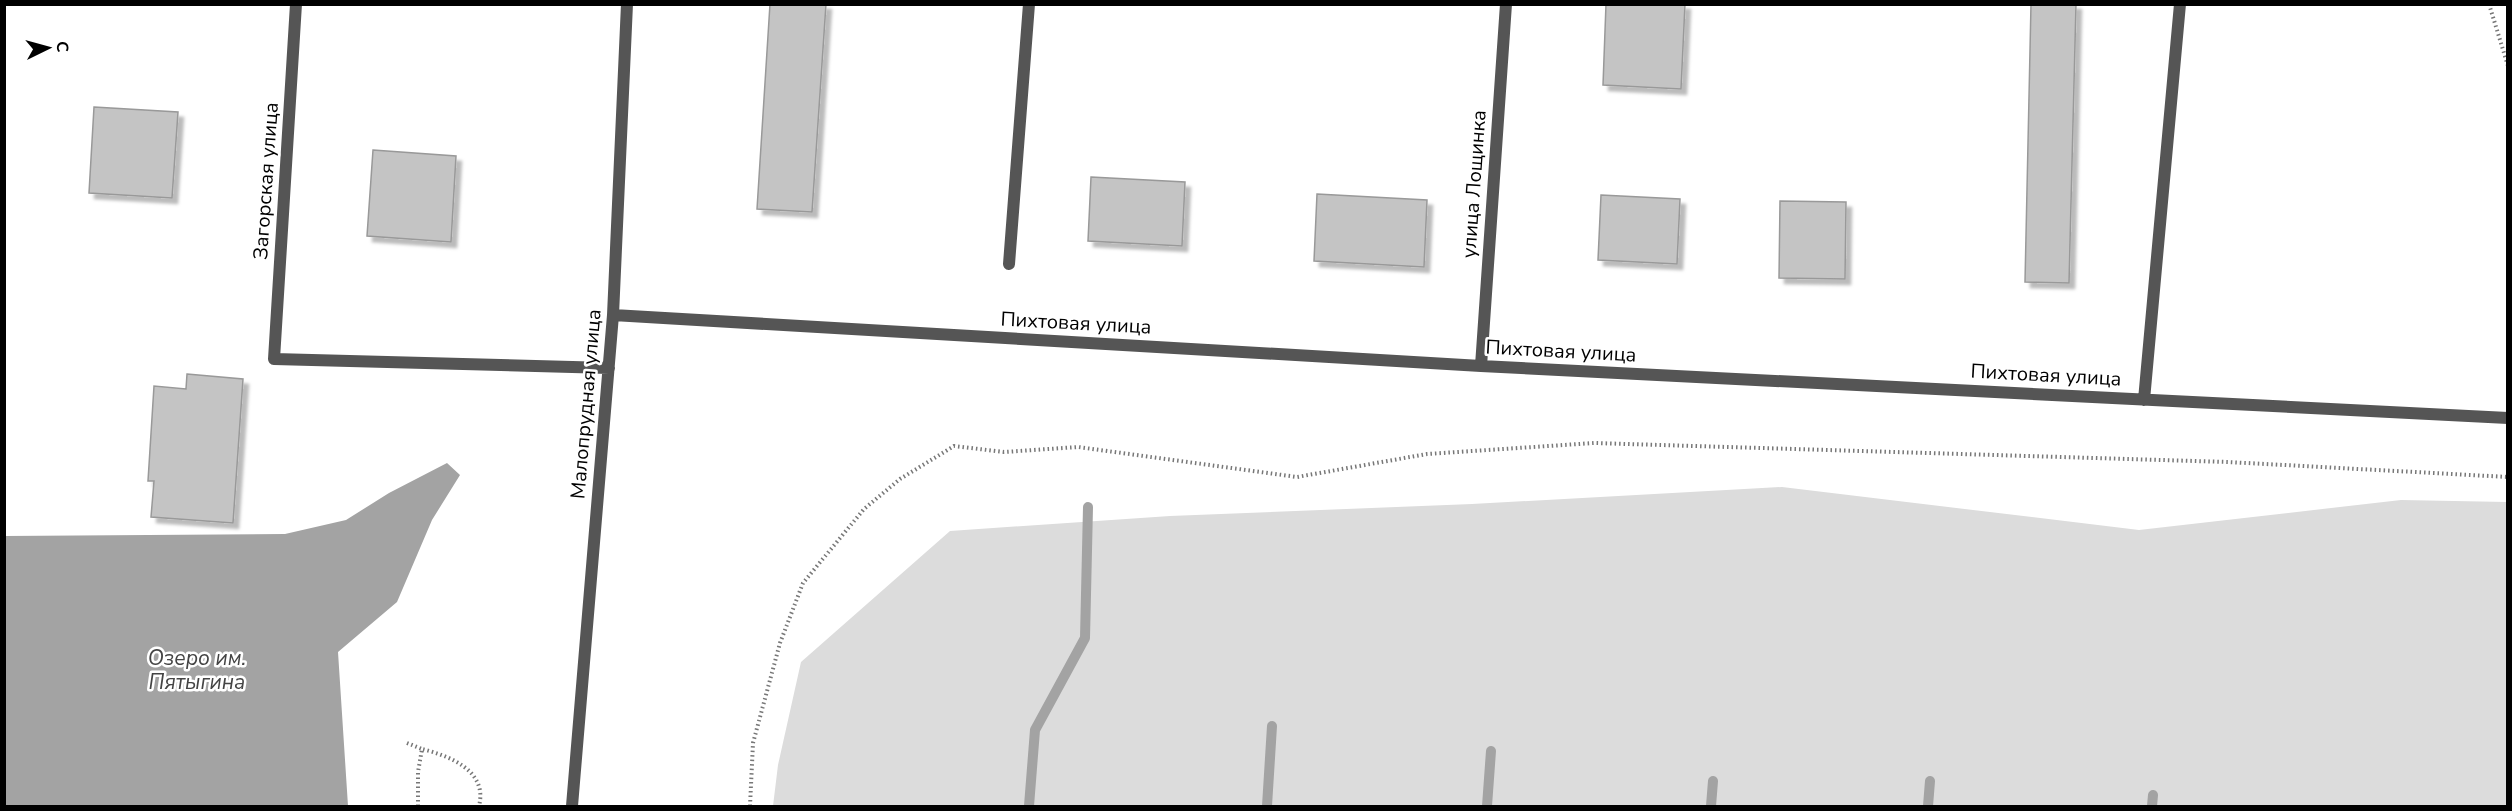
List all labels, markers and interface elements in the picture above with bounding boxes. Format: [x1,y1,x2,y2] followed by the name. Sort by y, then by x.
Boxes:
[18,18,78,78] north arrow
[51,40,73,53] text: С
[247,101,285,261] street label: Загорская улица
[1455,109,1493,259] street label: улица Лощинка
[1000,306,1152,340] street label: Пихтовая улица
[564,308,608,500] street label: Малопрудная улица
[1485,334,1637,368] street label: Пихтовая улица
[1970,358,2122,392] street label: Пихтовая улица
[148,644,246,696] water label: Озеро им. Пятыгина

